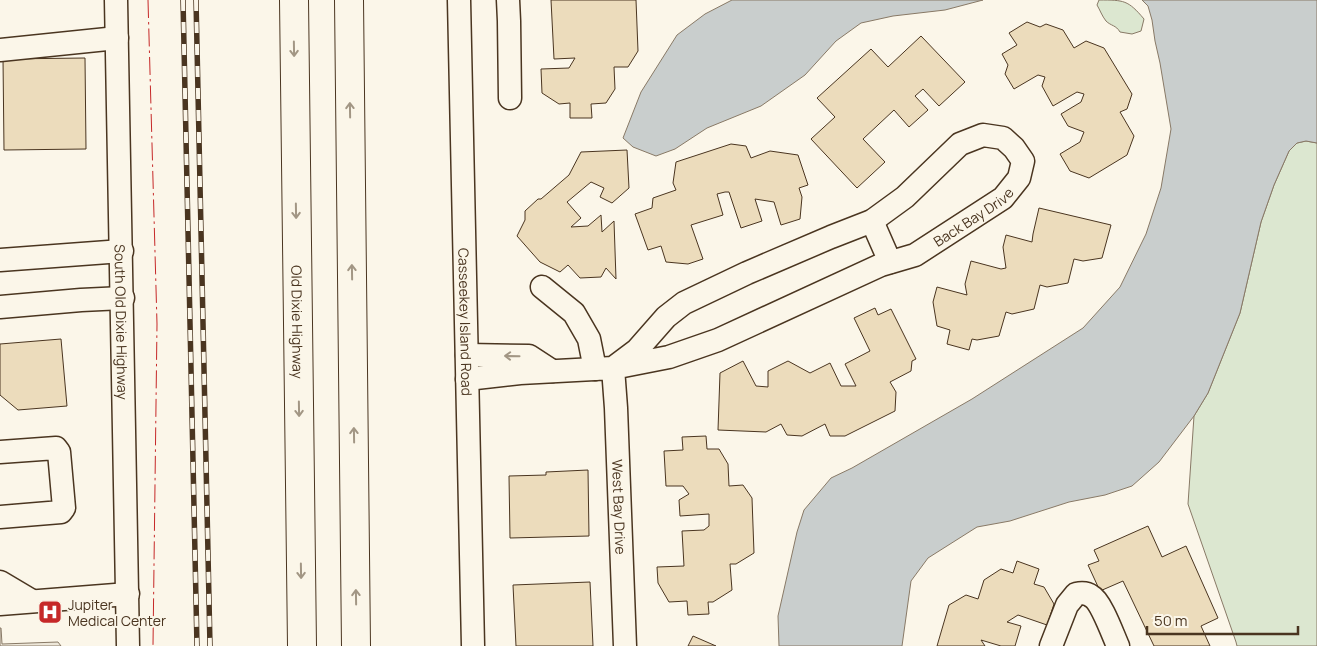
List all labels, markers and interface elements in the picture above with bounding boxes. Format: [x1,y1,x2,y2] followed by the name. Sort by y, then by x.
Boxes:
[289,40,299,56] one-way arrow
[345,102,355,118] one-way arrow
[929,183,1017,250] street label: Back Bay Drive
[291,202,301,219] one-way arrow
[111,244,133,400] street label: South Old Dixie Highway
[455,248,477,396] street label: Casseekey Island Road
[288,265,308,379] street label: Old Dixie Highway
[347,265,357,281] one-way arrow
[504,351,520,360] one-way arrow
[294,400,304,416] one-way arrow
[349,427,359,444] one-way arrow
[608,459,631,555] street label: West Bay Drive
[296,562,306,579] one-way arrow
[351,590,360,606] one-way arrow
[68,595,166,630] place label: Jupiter Medical Center
[37,599,63,625] hospital icon: Jupiter Medical Center
[1147,604,1298,636] scale bar
[1154,610,1188,631] text: 50 m

